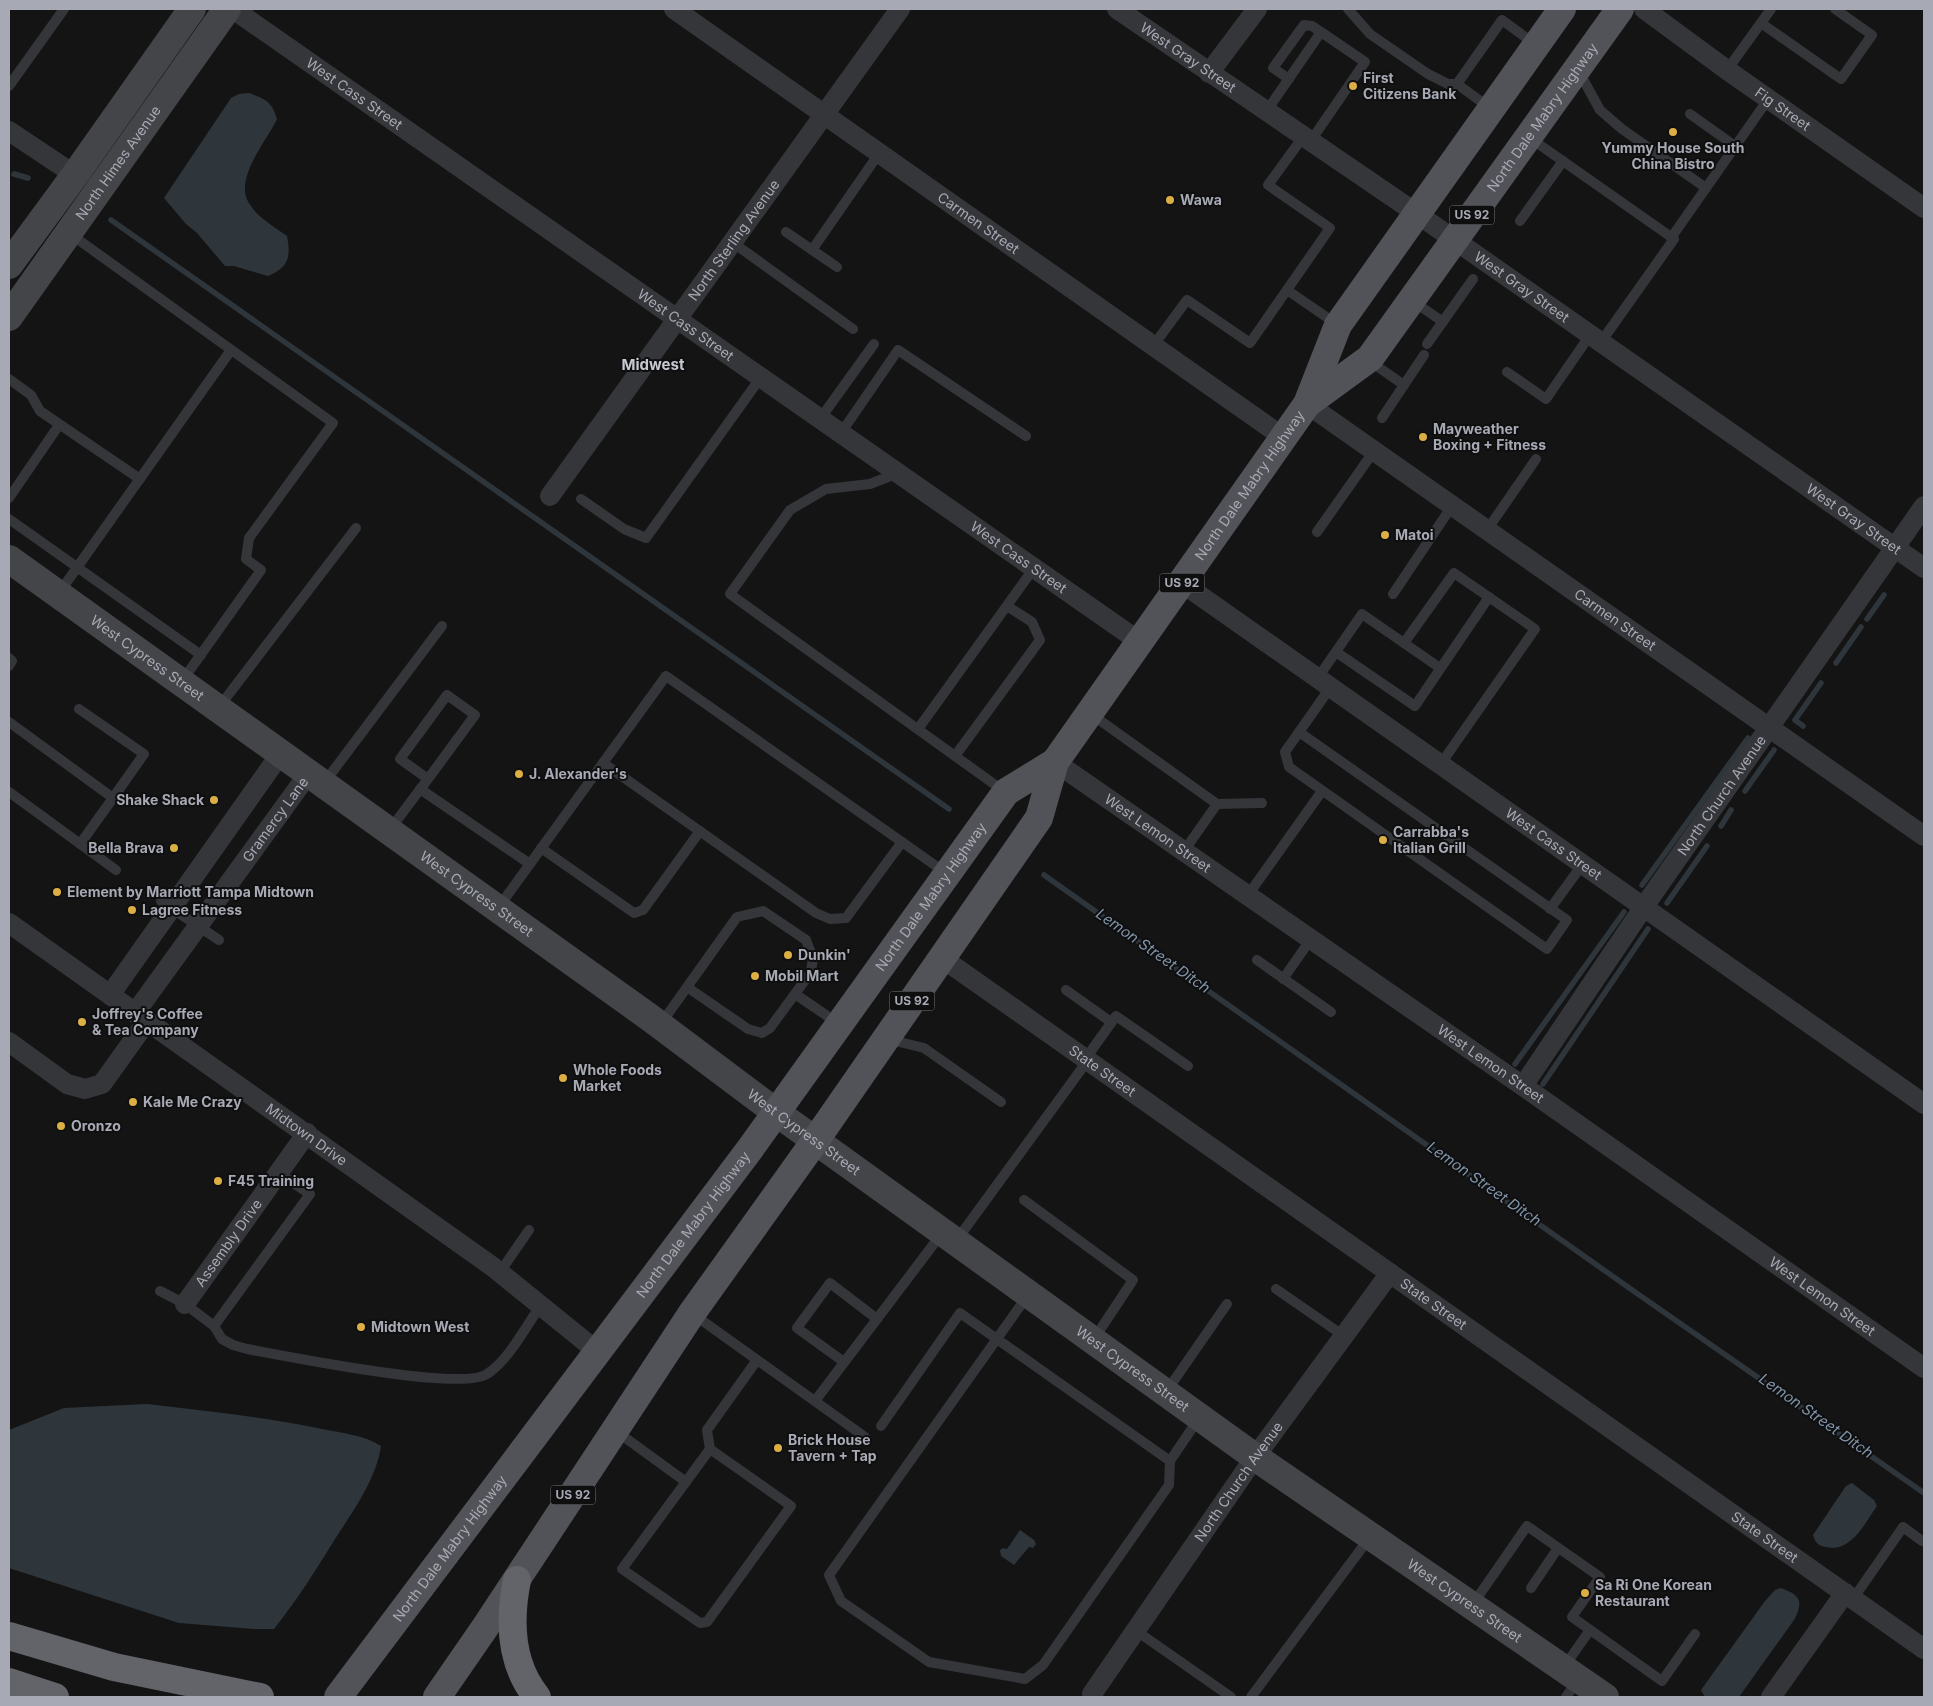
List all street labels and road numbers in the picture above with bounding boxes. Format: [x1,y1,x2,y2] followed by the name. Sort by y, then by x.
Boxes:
[1137,18,1240,96] street label: West Gray Street
[1483,39,1601,195] street label: North Dale Mabry Highway
[303,54,406,133] street label: West Cass Street
[1752,83,1814,134] street label: Fig Street
[72,102,164,223] street label: North Himes Avenue
[684,176,783,304] street label: North Sterling Avenue
[935,188,1023,257] street label: Carmen Street
[1450,206,1494,224] road number: US 92
[1471,247,1573,326] street label: West Gray Street
[635,285,738,364] street label: West Cass Street
[1191,407,1308,563] street label: North Dale Mabry Highway
[1803,479,1905,558] street label: West Gray Street
[967,517,1071,597] street label: West Cass Street
[1160,574,1204,592] road number: US 92
[1571,585,1660,654] street label: Carmen Street
[88,611,208,704] street label: West Cypress Street
[1673,732,1769,858] street label: North Church Avenue
[238,773,311,865] street label: Gramercy Lane
[1102,790,1215,876] street label: West Lemon Street
[1502,804,1606,883] street label: West Cass Street
[871,819,990,974] street label: North Dale Mabry Highway
[417,847,537,940] street label: West Cypress Street
[890,991,934,1010] road number: US 92
[1435,1020,1548,1106] street label: West Lemon Street
[1066,1041,1140,1100] street label: State Street
[744,1085,864,1179] street label: West Cypress Street
[263,1099,351,1169] street label: Midtown Drive
[632,1148,753,1301] street label: North Dale Mabry Highway
[191,1196,265,1290] street label: Assembly Drive
[1766,1253,1879,1339] street label: West Lemon Street
[1397,1274,1471,1333] street label: State Street
[1073,1322,1193,1415] street label: West Cypress Street
[1190,1418,1286,1545] street label: North Church Avenue
[389,1471,510,1625] street label: North Dale Mabry Highway
[550,1486,596,1504] road number: US 92
[1728,1507,1802,1566] street label: State Street
[1404,1555,1526,1646] street label: West Cypress Street

